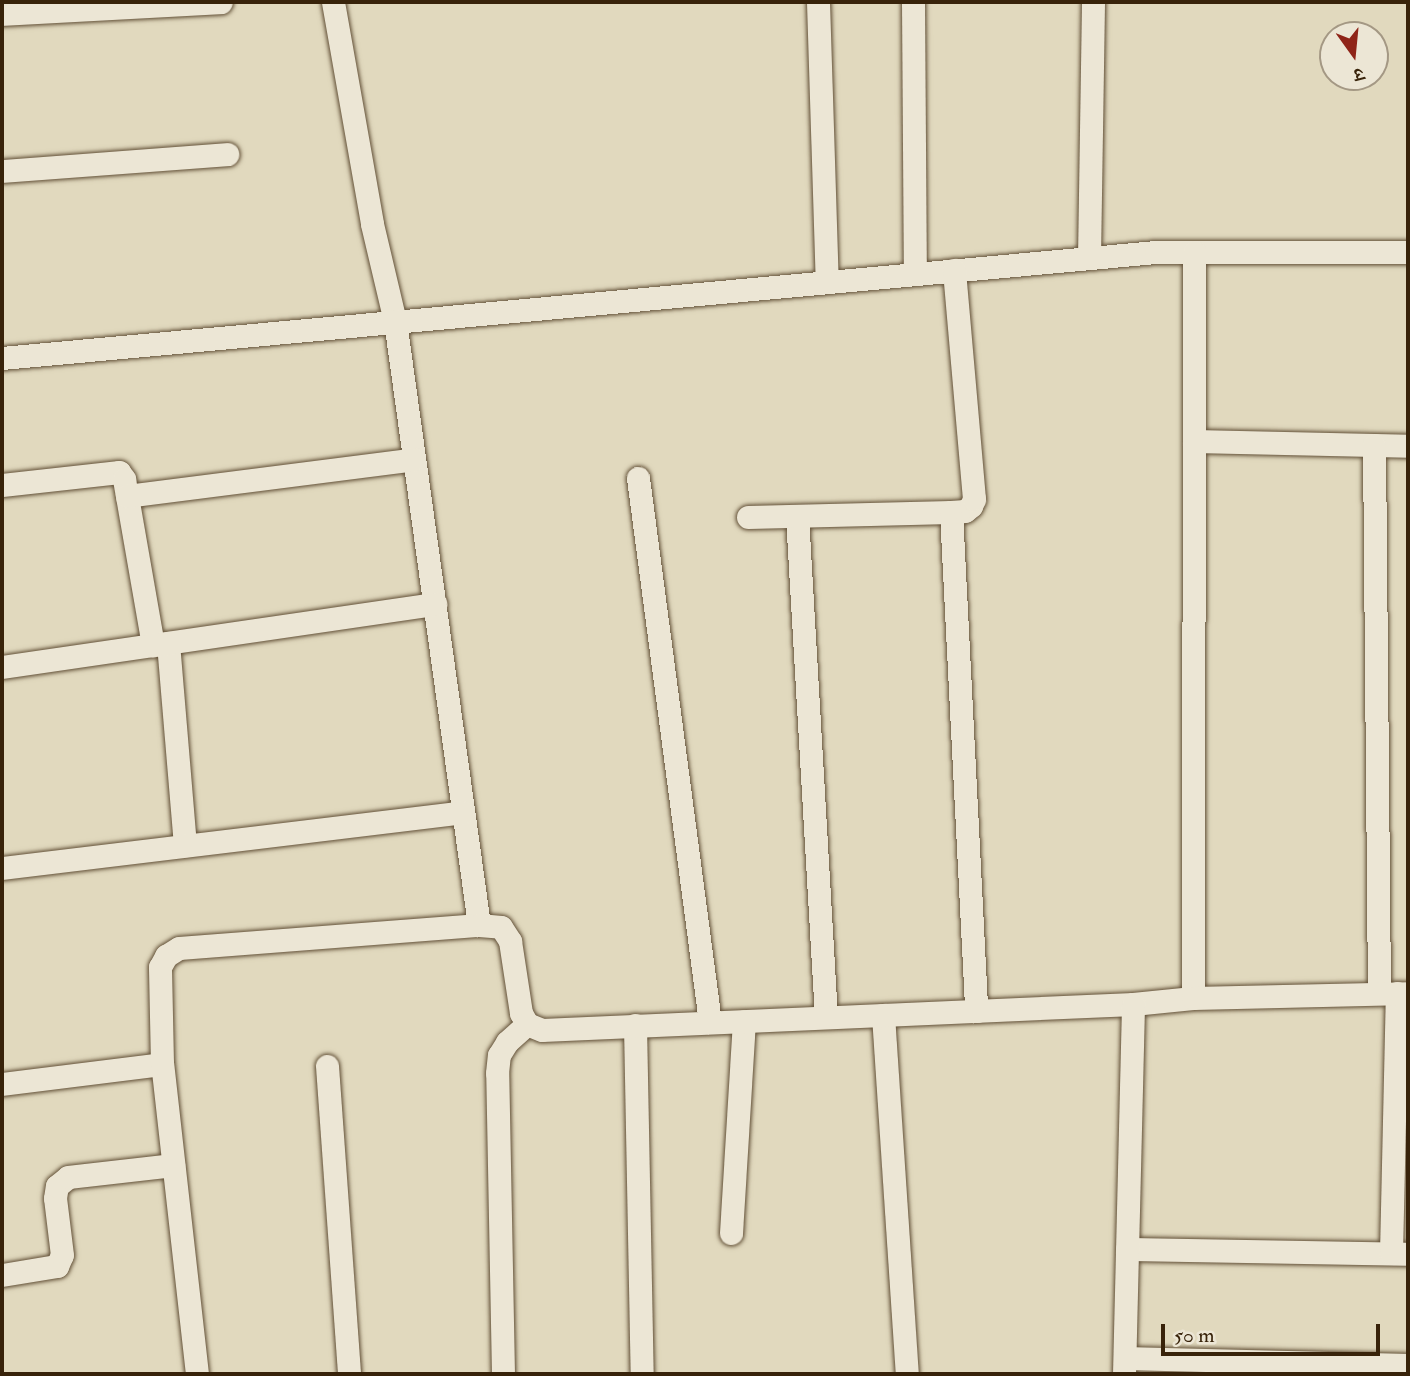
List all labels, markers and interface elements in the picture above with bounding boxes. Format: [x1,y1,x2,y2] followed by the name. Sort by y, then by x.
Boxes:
[1319,21,1389,91] north arrow
[1351,62,1367,87] text: उ
[1165,1310,1384,1354] scale bar
[1174,1322,1215,1349] text: 50 m

